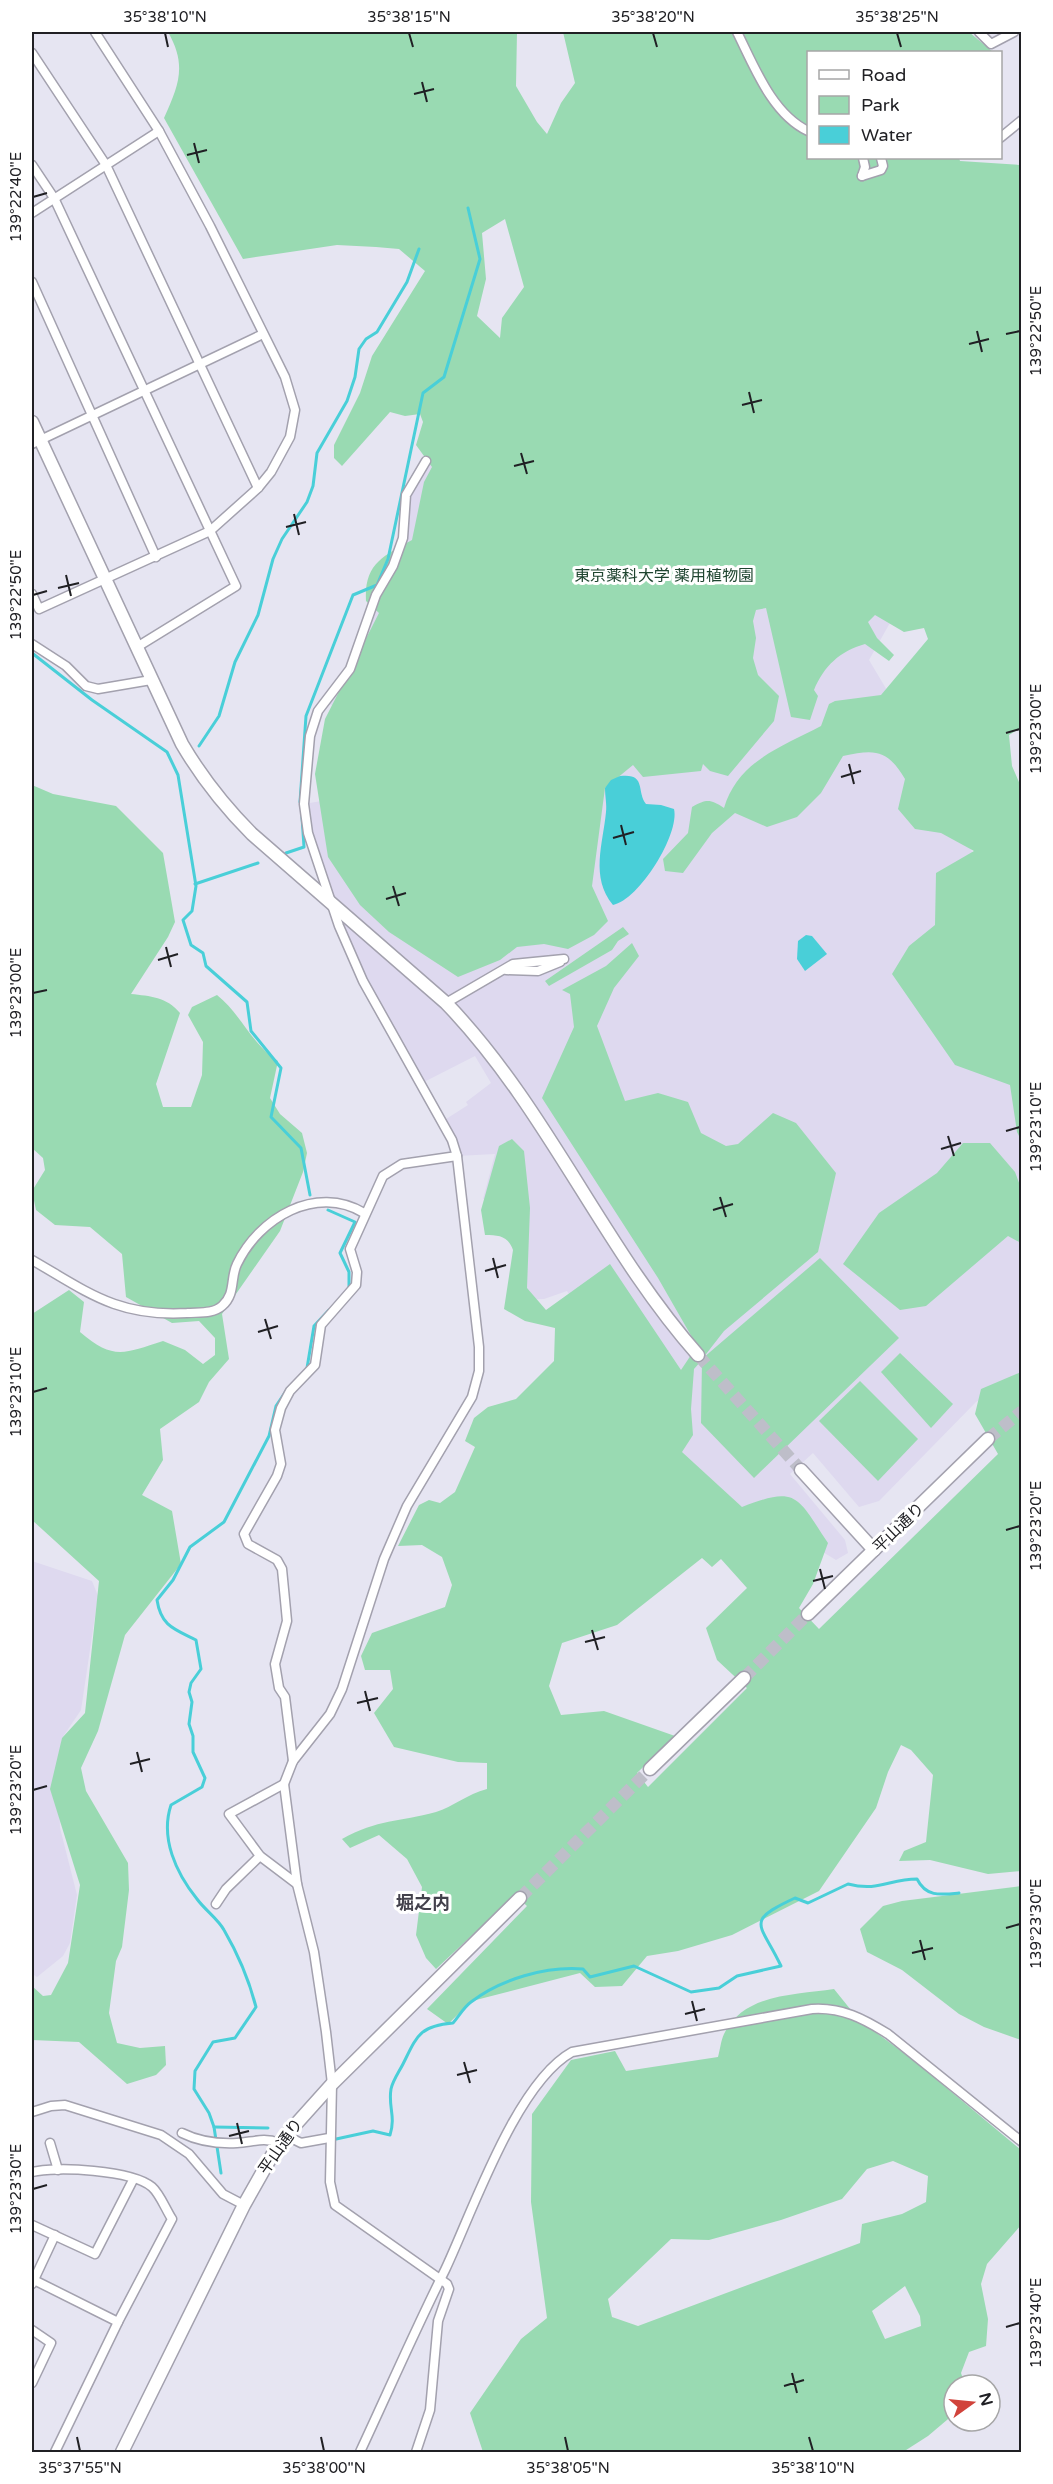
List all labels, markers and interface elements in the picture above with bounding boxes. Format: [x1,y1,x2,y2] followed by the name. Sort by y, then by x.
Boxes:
[123,8,207,26] text: 35°38'10"N
[367,8,451,26] text: 35°38'15"N
[611,8,695,26] text: 35°38'20"N
[855,8,939,26] text: 35°38'25"N
[807,51,1002,159] legend
[861,64,906,86] text: Road
[861,94,900,116] text: Park
[861,124,912,146] text: Water
[7,152,25,242] text: 139°22'40"E
[1027,286,1045,376] text: 139°22'50"E
[7,550,25,640] text: 139°22'50"E
[574,566,754,586] park label: 東京薬科大学 薬用植物園
[1027,684,1045,774] text: 139°23'00"E
[7,948,25,1038] text: 139°23'00"E
[1027,1082,1045,1172] text: 139°23'10"E
[7,1347,25,1437] text: 139°23'10"E
[1027,1481,1045,1571] text: 139°23'20"E
[869,1498,929,1557] street label: 平山通り
[7,1745,25,1835] text: 139°23'20"E
[1027,1879,1045,1969] text: 139°23'30"E
[396,1892,450,1914] district label: 堀之内
[254,2115,307,2179] street label: 平山通り
[7,2144,25,2234] text: 139°23'30"E
[1027,2278,1045,2368] text: 139°23'40"E
[942,2373,1002,2433] north arrow
[974,2391,997,2408] text: N
[38,2459,122,2477] text: 35°37'55"N
[282,2459,366,2477] text: 35°38'00"N
[526,2459,610,2477] text: 35°38'05"N
[771,2459,855,2477] text: 35°38'10"N

